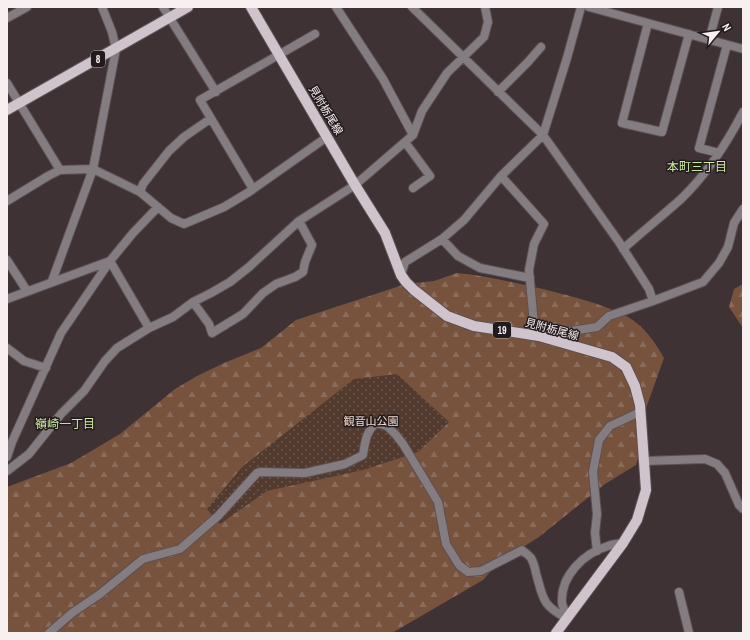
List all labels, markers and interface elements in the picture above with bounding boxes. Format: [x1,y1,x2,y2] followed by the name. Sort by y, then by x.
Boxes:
[698,12,738,52] north arrow
[719,21,734,33] text: N
[91,51,105,67] road number: 8
[306,83,346,137] street label: 見附栃尾線
[667,159,727,175] district label: 本町三丁目
[524,315,580,343] street label: 見附栃尾線
[493,322,511,338] road number: 19
[344,414,399,428] park label: 観音山公園
[35,416,95,432] district label: 嶺崎一丁目

